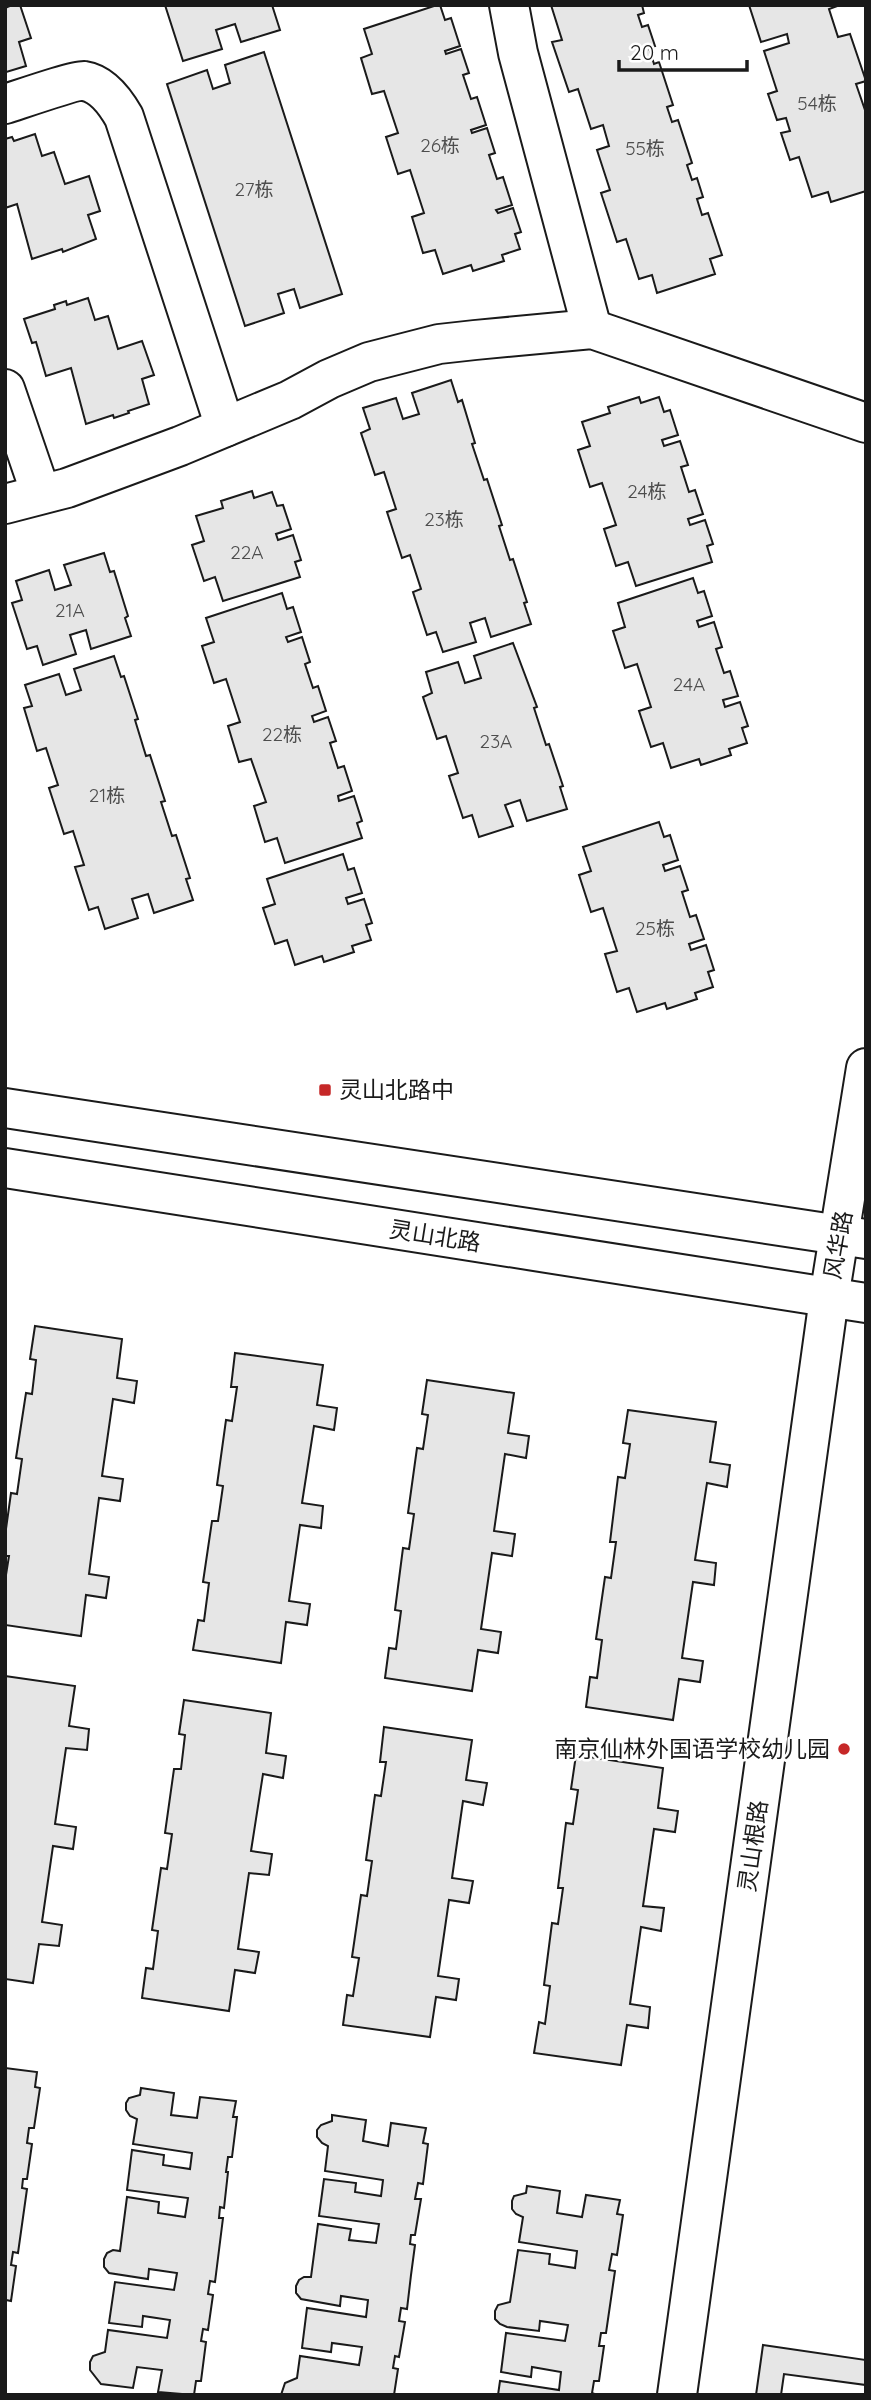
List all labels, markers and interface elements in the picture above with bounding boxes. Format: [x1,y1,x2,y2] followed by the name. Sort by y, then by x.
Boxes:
[619,28,747,72] scale bar
[630,39,679,65] text: 20 m
[797,91,837,115] house number: 54栋
[420,133,460,157] house number: 26栋
[625,136,665,160] house number: 55栋
[235,177,273,201] house number: 27栋
[627,479,667,503] house number: 24栋
[424,507,464,531] house number: 23栋
[230,540,264,564] house number: 22A
[55,598,85,622] house number: 21A
[673,672,705,696] house number: 24A
[262,722,302,746] house number: 22栋
[480,729,512,753] house number: 23A
[89,783,125,807] house number: 21栋
[635,916,675,940] house number: 25栋
[339,1075,454,1104] place label: 灵山北路中
[317,1082,333,1098] marker: 灵山北路中
[817,1208,858,1281] street label: 风华路
[387,1214,483,1257] street label: 灵山北路
[554,1734,830,1763] place label: 南京仙林外国语学校幼儿园
[836,1741,852,1757] marker: 南京仙林外国语学校幼儿园
[732,1798,773,1894] street label: 灵山根路

